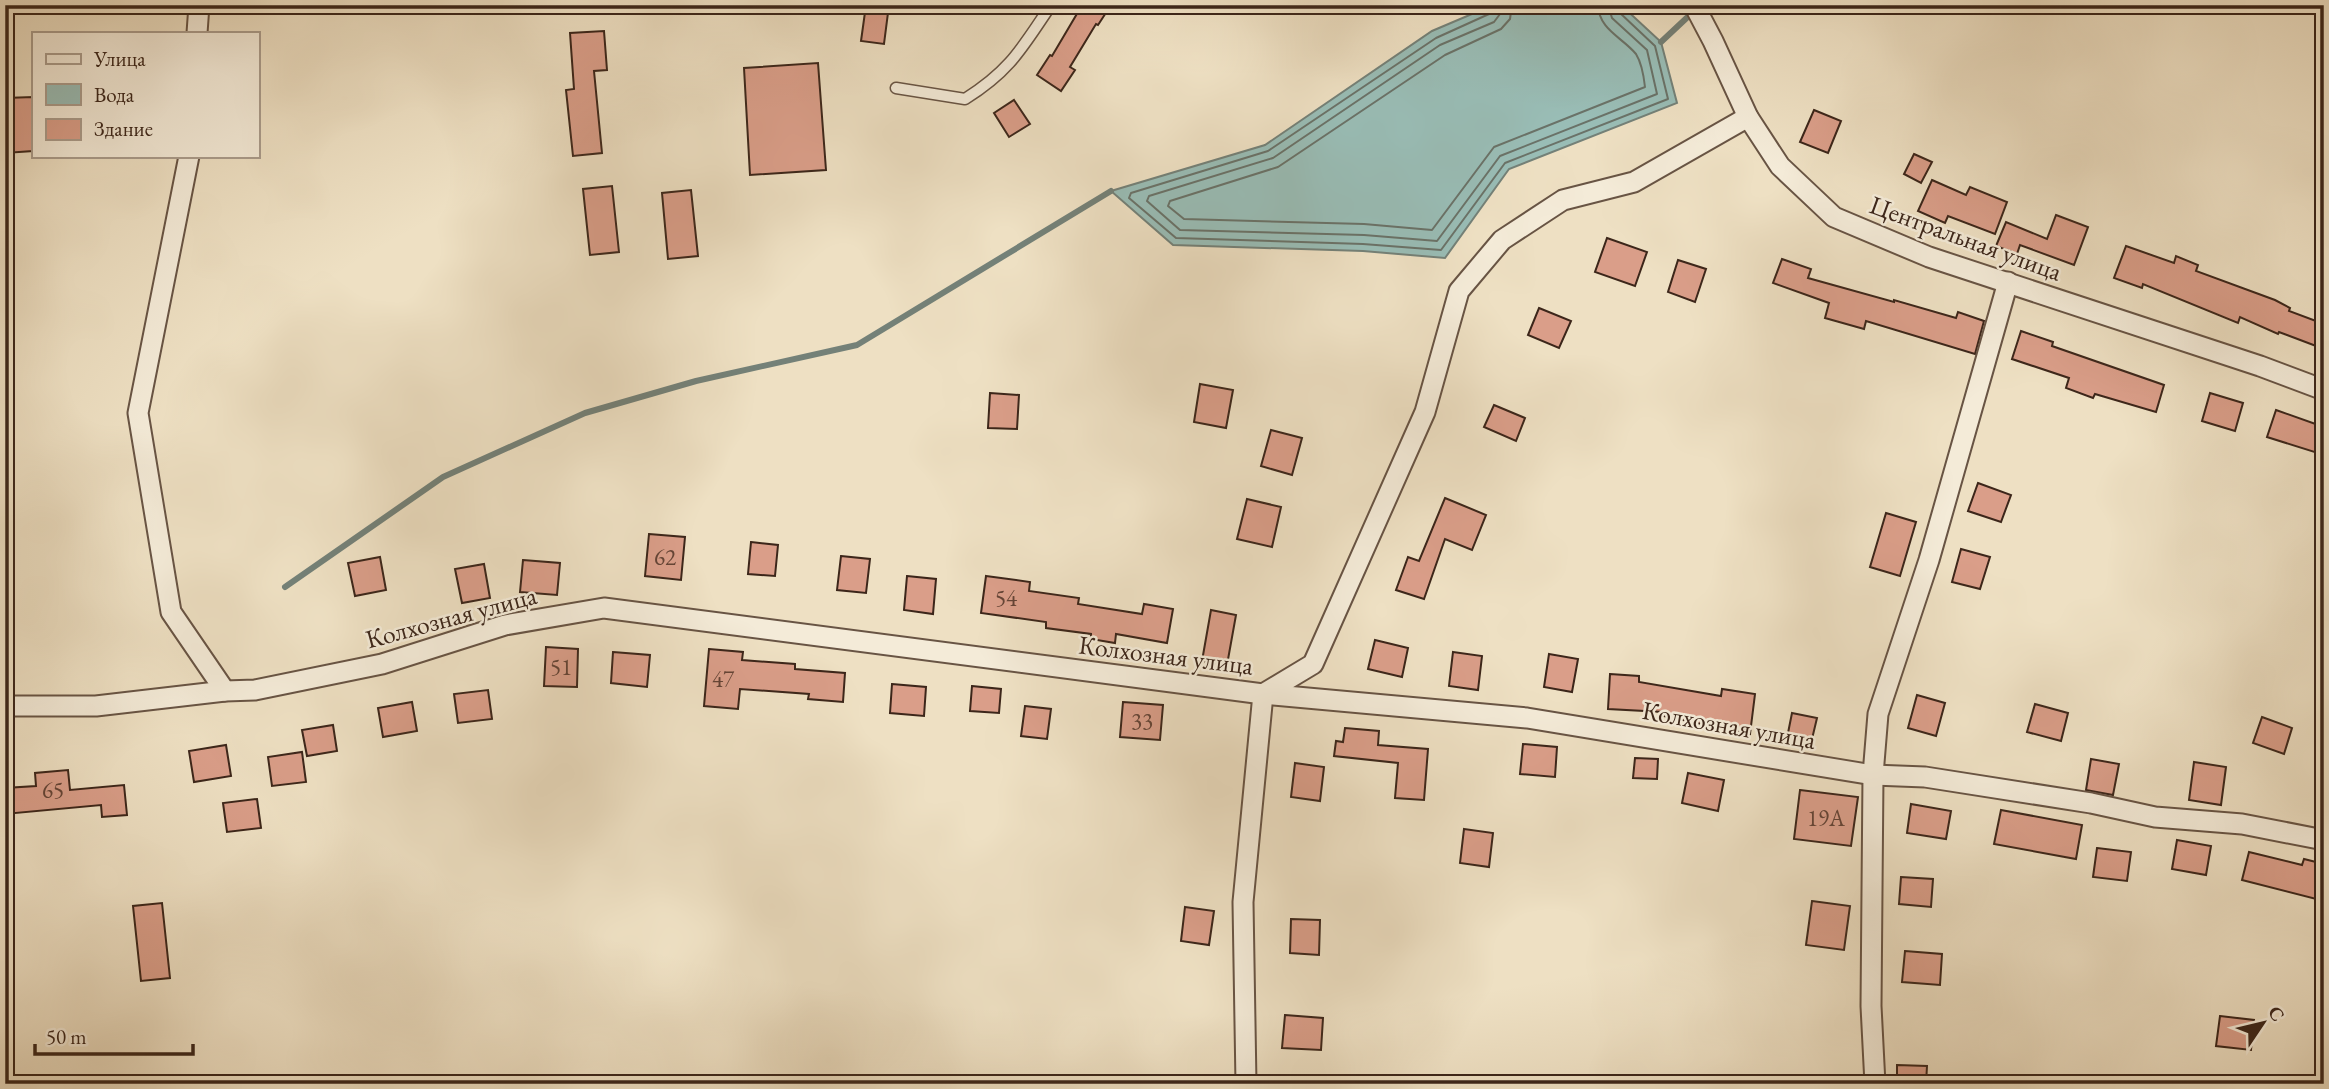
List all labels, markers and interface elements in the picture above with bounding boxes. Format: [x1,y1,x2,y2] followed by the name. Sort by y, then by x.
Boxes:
[32,32,259,158] legend
[93,45,146,72] text: Улица
[94,81,135,108] text: Вода
[94,115,153,142] text: Здание
[1865,187,2067,289] street label: Центральная улица
[654,542,676,572] house number: 62
[362,578,541,656] street label: Колхозная улица
[995,583,1018,613] house number: 54
[1077,627,1256,683] street label: Колхозная улица
[550,652,572,682] house number: 51
[712,664,735,694] house number: 47
[1639,693,1819,757] street label: Колхозная улица
[1131,706,1153,736] house number: 33
[42,775,64,805] house number: 65
[1807,803,1846,833] house number: 19А
[2228,988,2298,1058] north arrow
[2262,1001,2291,1026] text: С
[35,1012,192,1056] scale bar
[46,1023,87,1050] text: 50 m

